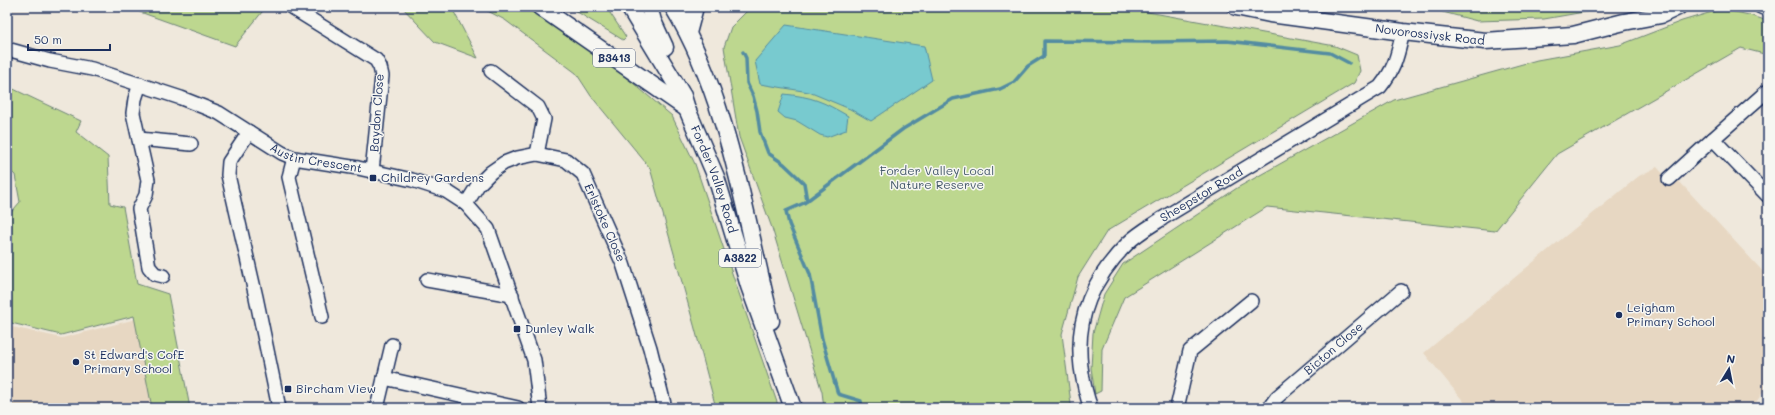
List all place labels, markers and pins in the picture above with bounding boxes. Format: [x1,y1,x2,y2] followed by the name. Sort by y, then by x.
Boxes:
[381,169,484,185] place label: Childrey Gardens
[368,173,378,183] marker: Childrey Gardens
[1627,299,1715,329] place label: Leigham Primary School
[1614,310,1624,320] marker: Leigham Primary School
[525,320,594,336] place label: Dunley Walk
[512,324,522,334] marker: Dunley Walk
[84,346,184,376] place label: St Edward's CofE Primary School
[71,357,81,367] marker: St Edward's CofE Primary School
[296,380,376,396] place label: Bircham View
[283,384,293,394] marker: Bircham View

